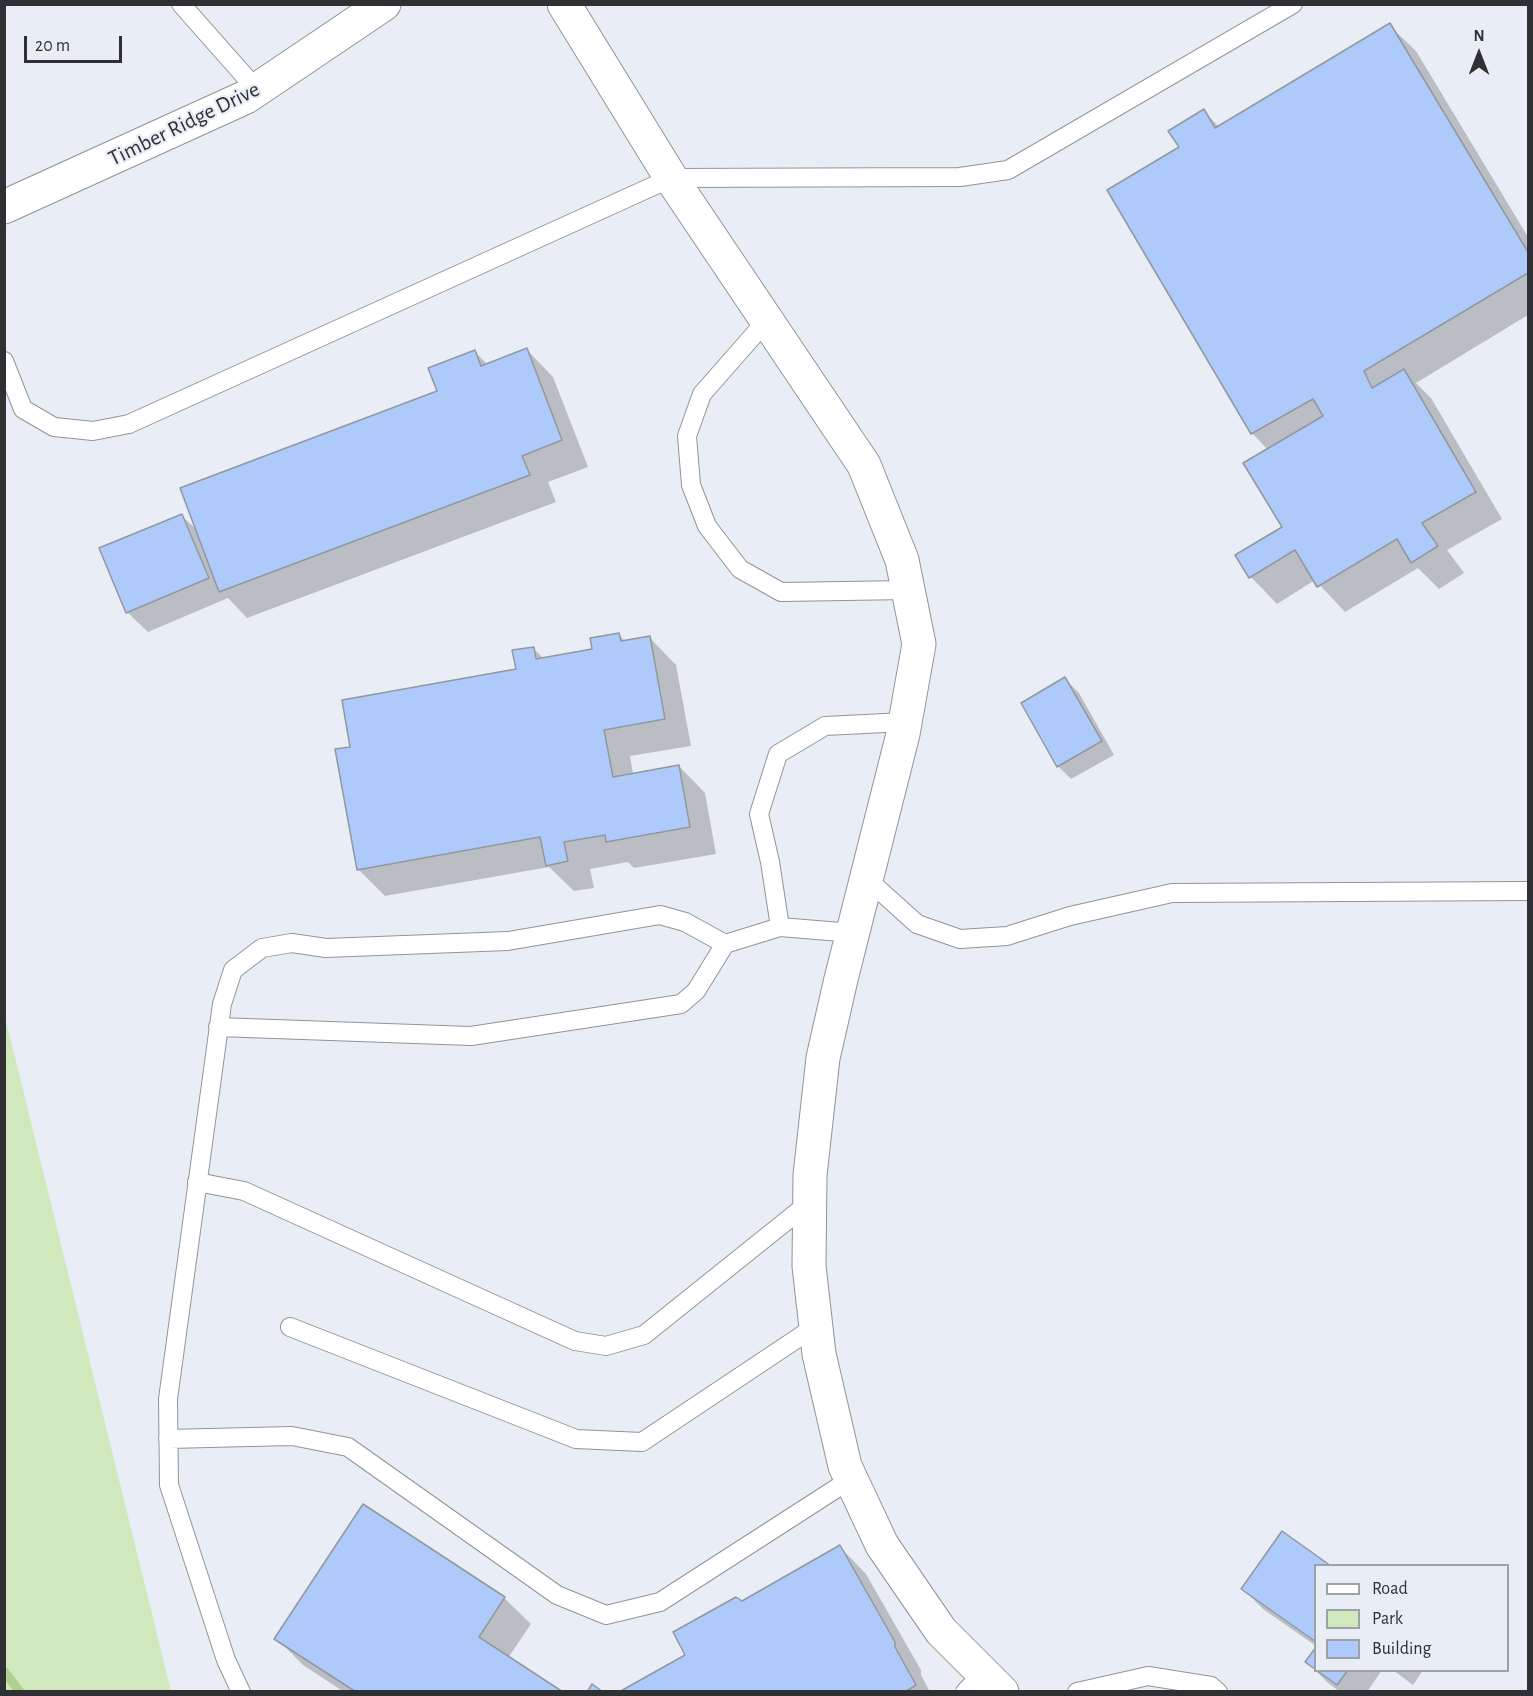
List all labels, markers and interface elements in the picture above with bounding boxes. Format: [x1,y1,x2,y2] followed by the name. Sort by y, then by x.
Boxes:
[27,24,124,62] scale bar
[1449,24,1509,84] north arrow
[1473,28,1485,44] text: N
[35,37,70,55] text: 20 m
[104,76,264,172] street label: Timber Ridge Drive
[1314,1564,1509,1672] legend
[1372,1580,1408,1598] text: Road
[1372,1610,1403,1628] text: Park
[1372,1640,1431,1658] text: Building

